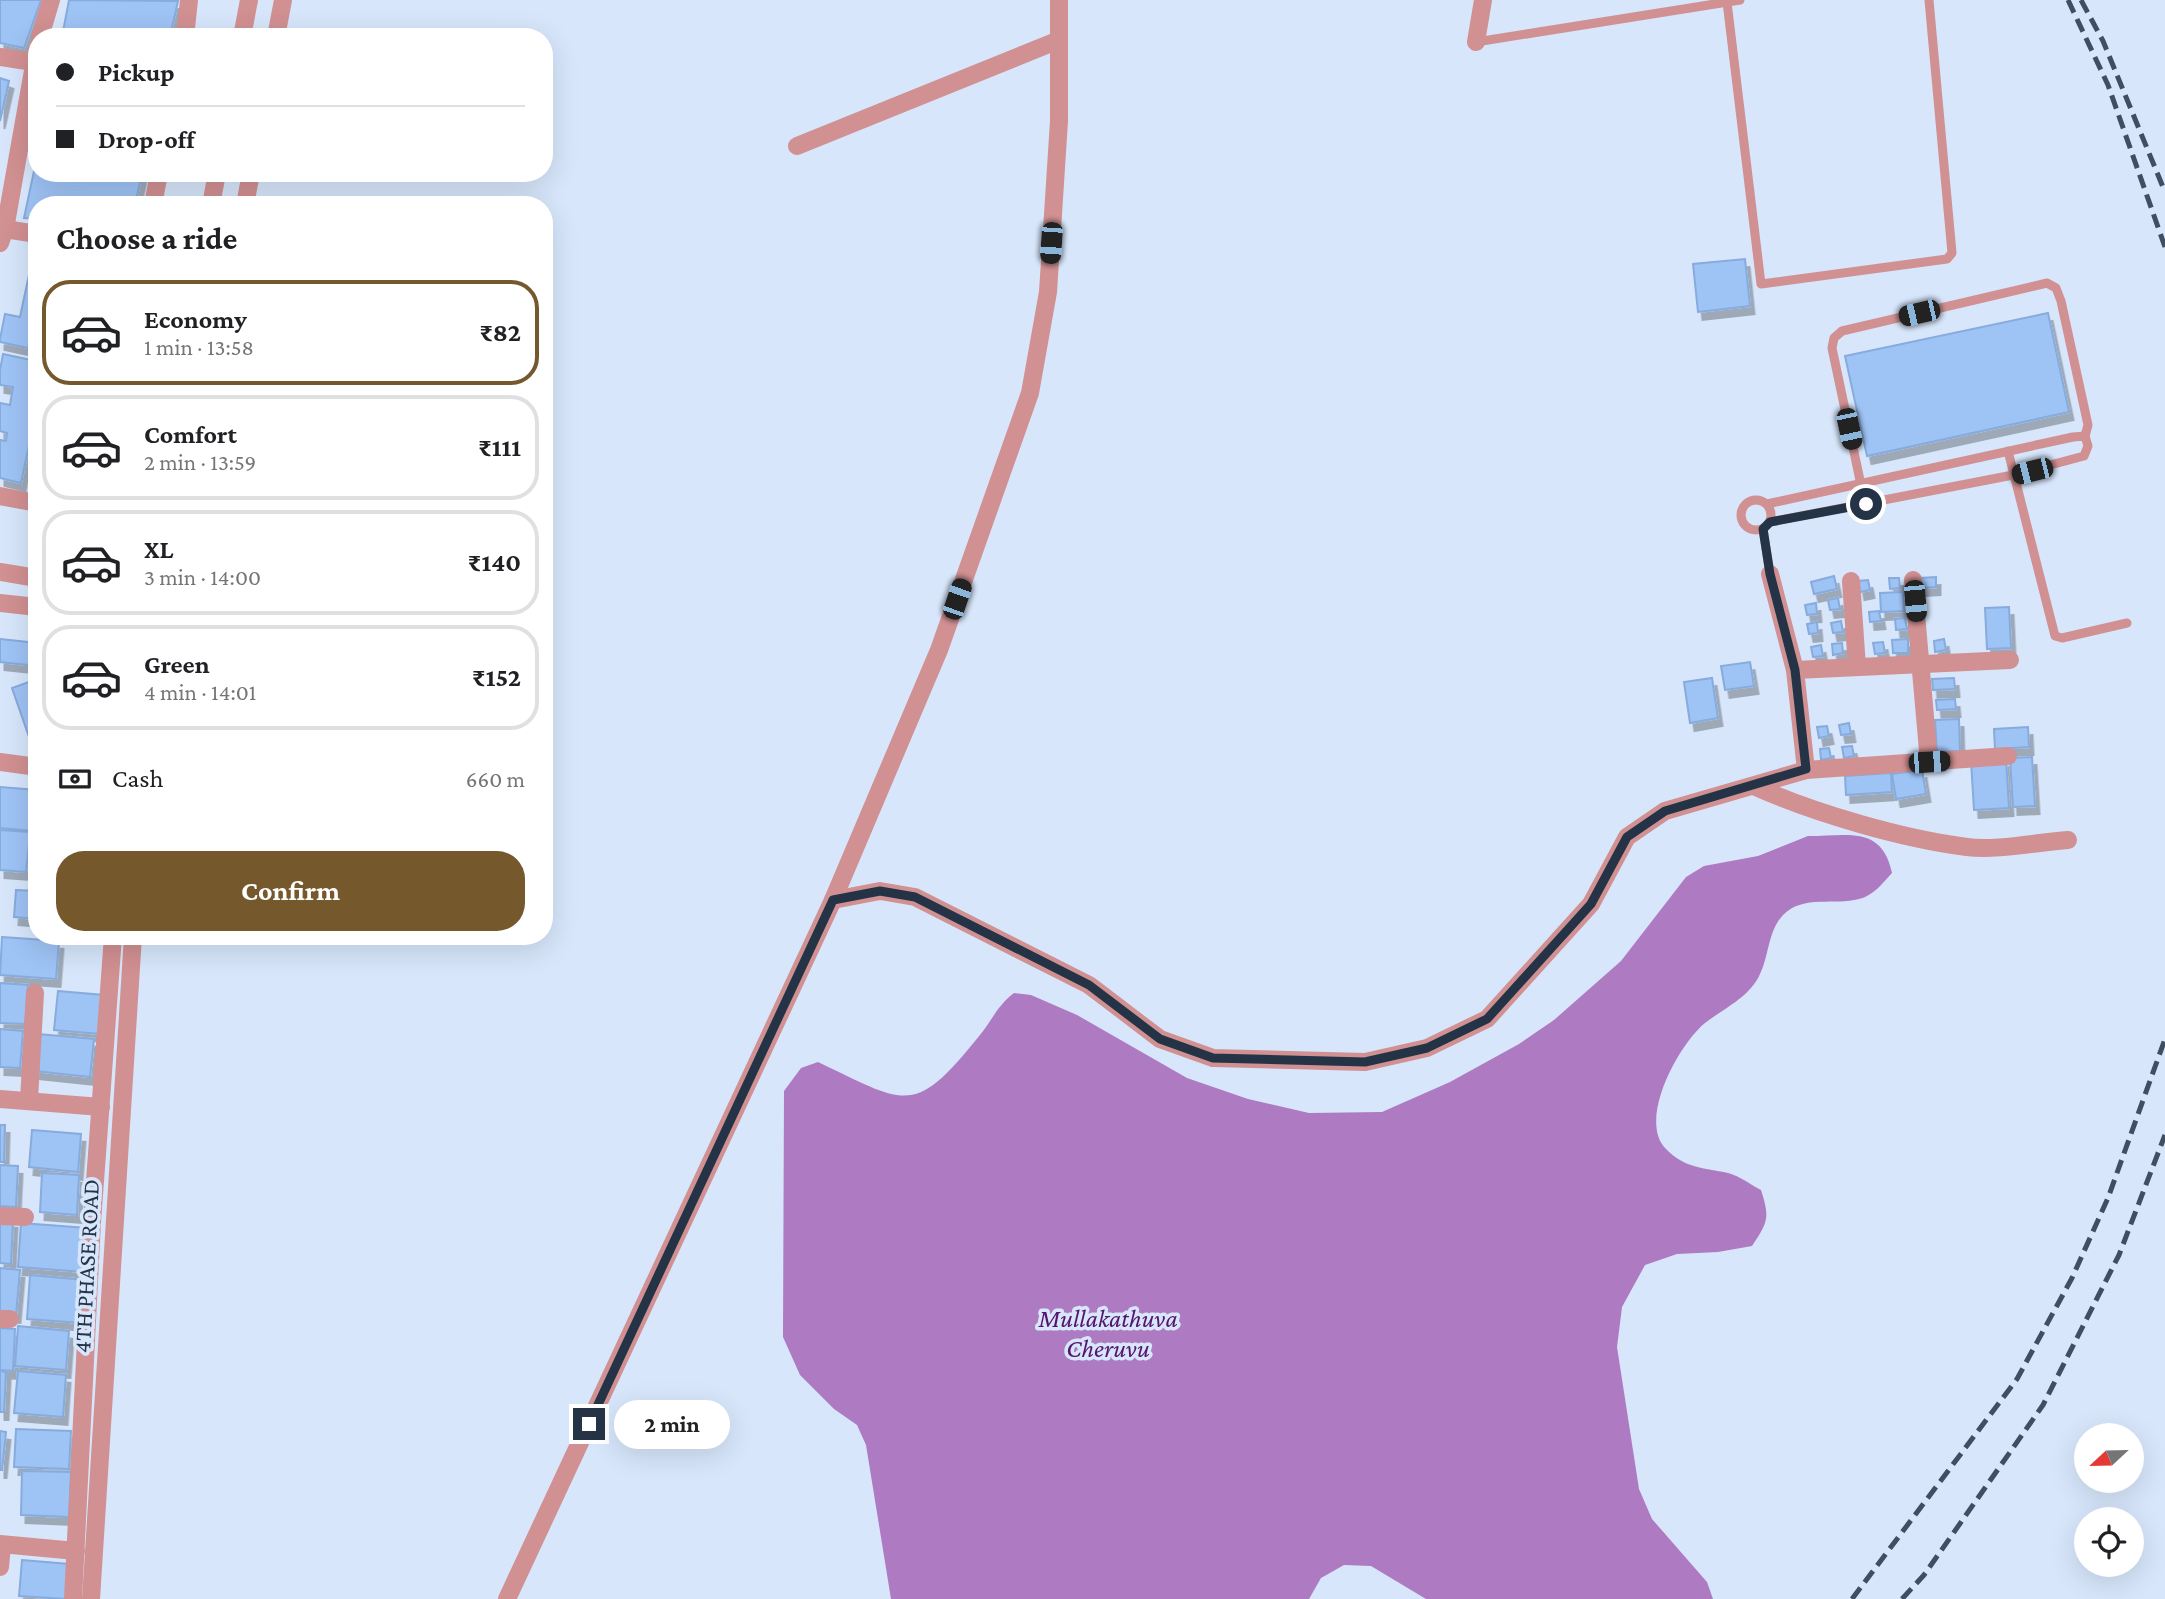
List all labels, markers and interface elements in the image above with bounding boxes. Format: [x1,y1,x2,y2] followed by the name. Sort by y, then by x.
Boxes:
[98,58,175,87] text: Pickup
[98,125,195,154] text: Drop-off
[56,220,237,256] text: Choose a ride
[1040,221,1063,265] car
[1897,298,1942,328] car
[60,301,123,364] icon: car
[144,305,247,334] text: Economy
[480,318,521,347] text: ₹82
[144,334,254,360] text: 1 min · 13:58
[1835,406,1864,452] car
[60,416,123,479] icon: car
[144,420,237,449] text: Comfort
[478,433,521,462] text: ₹111
[144,449,256,475] text: 2 min · 13:59
[2010,456,2055,486] car
[1850,488,1882,520] route start
[60,531,123,594] icon: car
[144,535,173,564] text: XL
[468,548,521,577] text: ₹140
[144,564,261,590] text: 3 min · 14:00
[941,576,974,622] car
[1903,579,1928,623] car
[60,646,123,709] icon: car
[144,650,210,679] text: Green
[472,663,521,692] text: ₹152
[144,679,256,705] text: 4 min · 14:01
[1908,750,1951,774] car
[56,760,94,798] icon: cash
[112,764,163,793] text: Cash
[466,766,525,792] text: 660 m
[56,851,525,931] button: Confirm
[68,1178,104,1354] street label: 4TH PHASE ROAD
[1037,1304,1178,1363] water label: Mullakathuva Cheruvu
[614,1400,729,1448] callout: 2 min
[573,1408,605,1440] route end
[644,1411,700,1437] text: 2 min
[2074,1423,2144,1493] north arrow
[2074,1423,2144,1577] map controls
[2074,1507,2144,1577] button: locate

